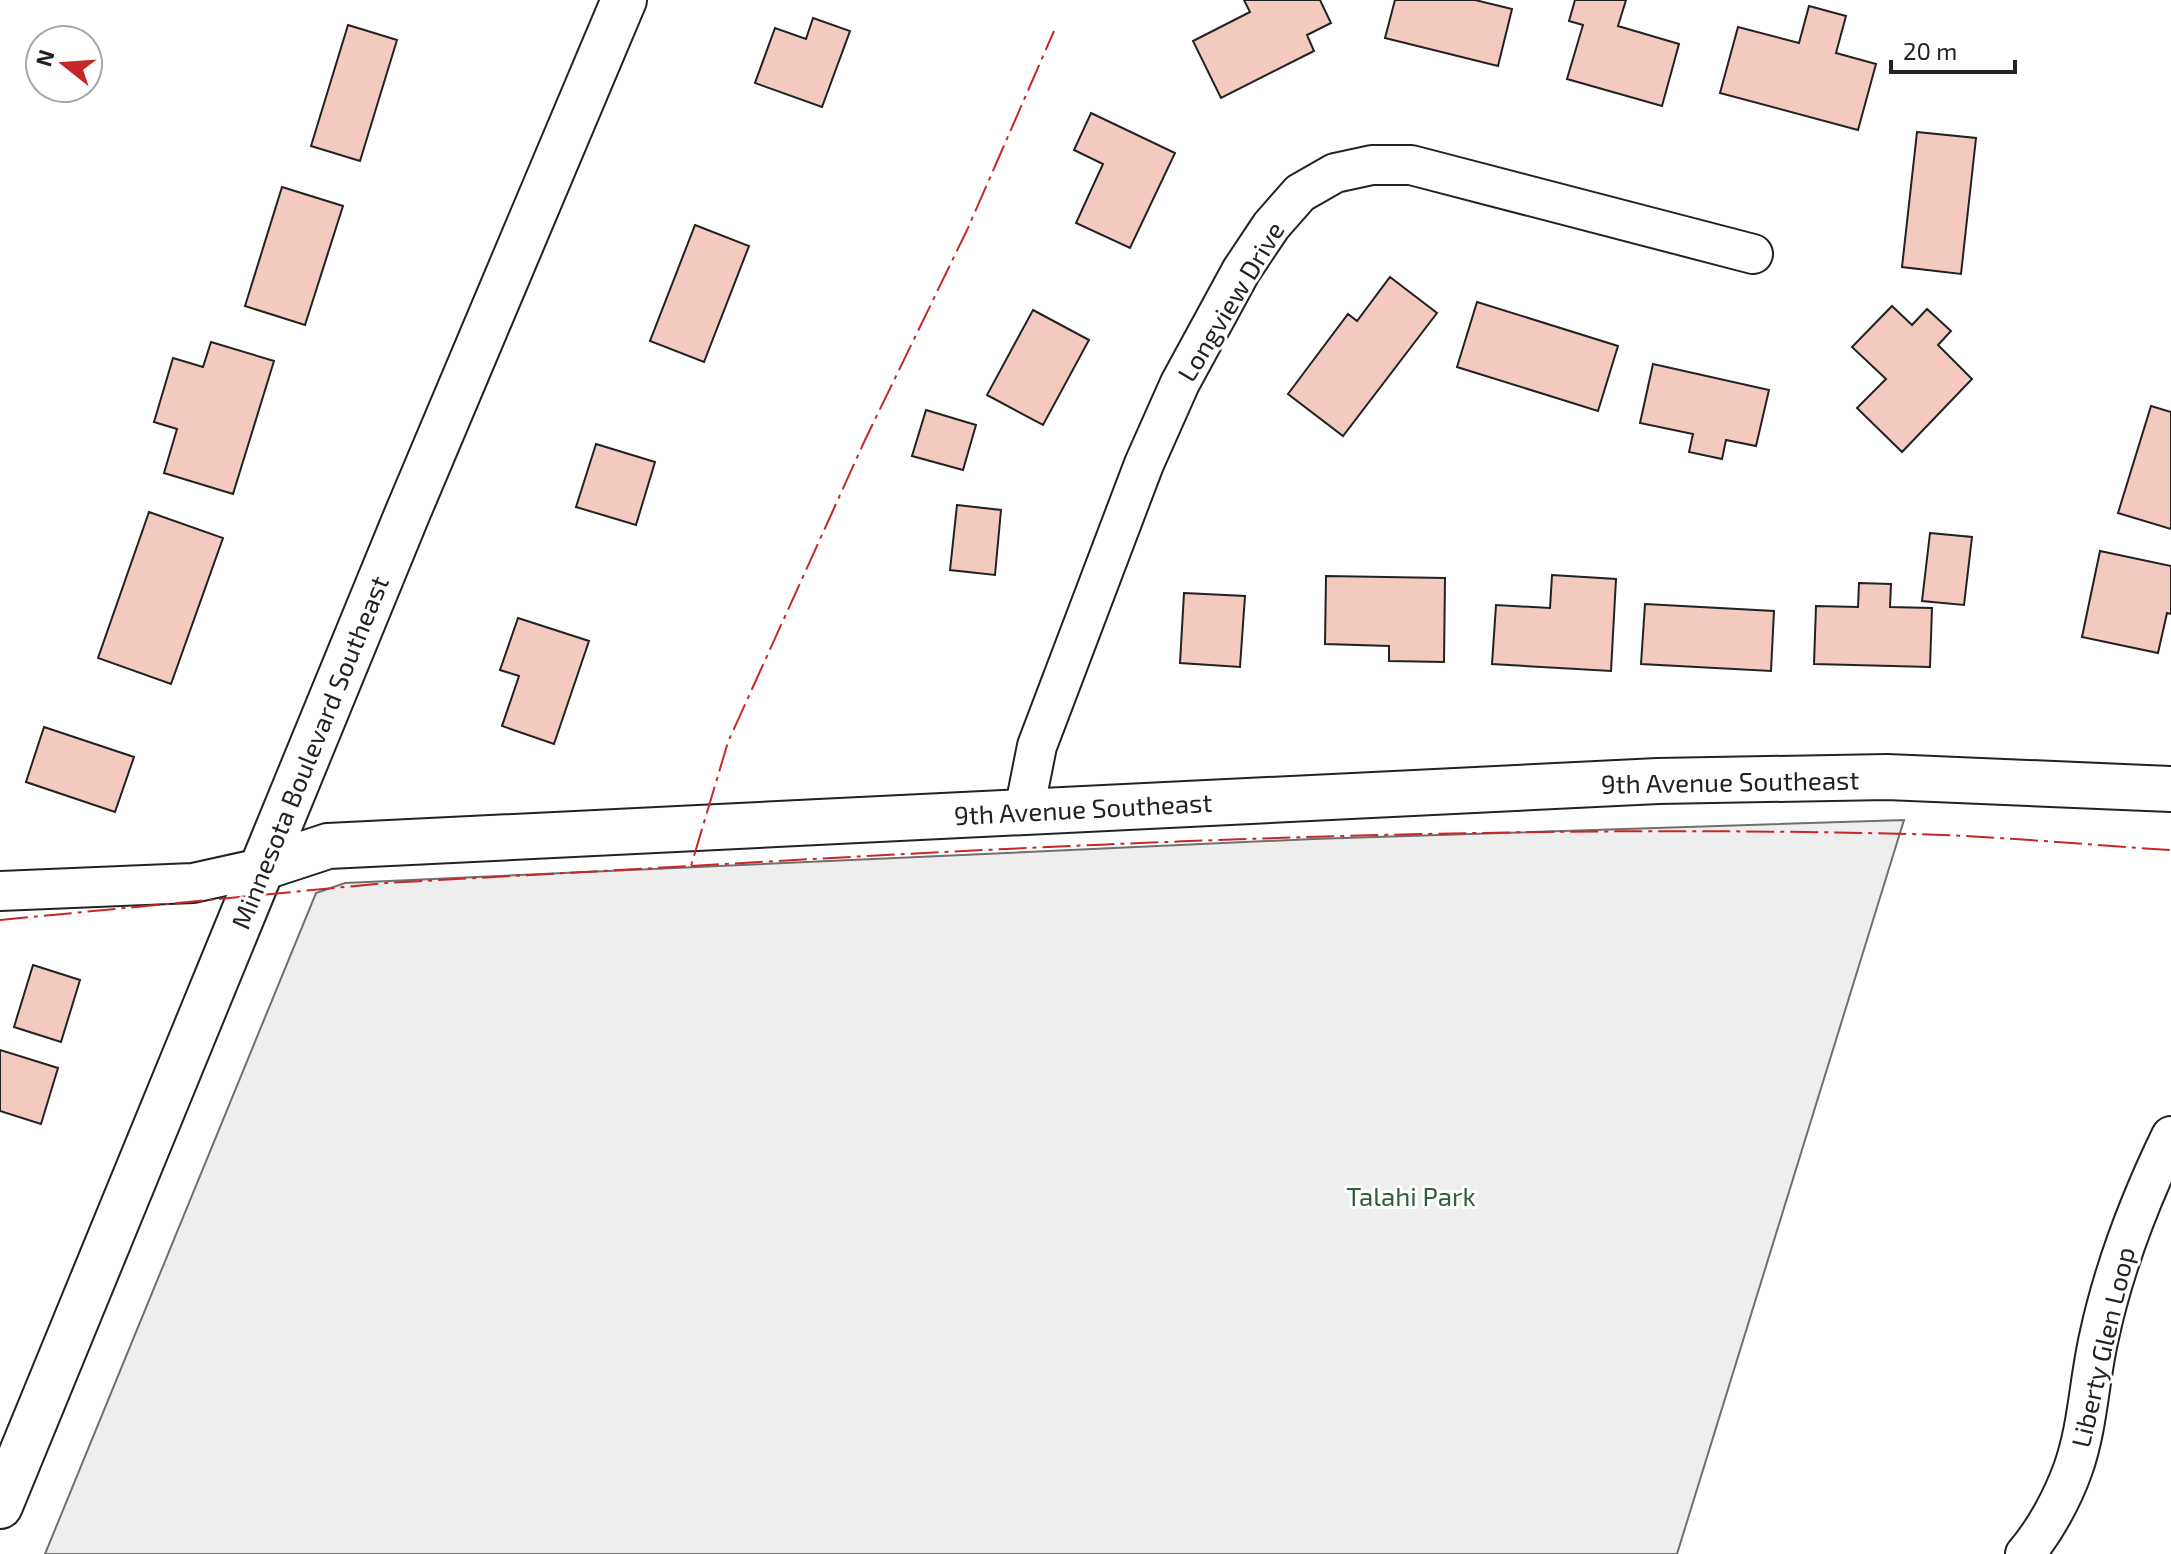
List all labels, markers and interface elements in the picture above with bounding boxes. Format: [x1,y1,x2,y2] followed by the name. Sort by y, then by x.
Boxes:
[24,24,104,104] north arrow
[1891,24,2015,74] scale bar
[1903,36,1957,65] text: 20 m
[29,46,59,69] text: N
[1170,216,1290,386] street label: Longview Drive
[224,571,394,933] street label: Minnesota Boulevard Southeast
[1600,763,1860,799] street label: 9th Avenue Southeast
[953,786,1213,830] street label: 9th Avenue Southeast
[1346,1180,1476,1211] park label: Talahi Park
[2064,1244,2140,1450] street label: Liberty Glen Loop

